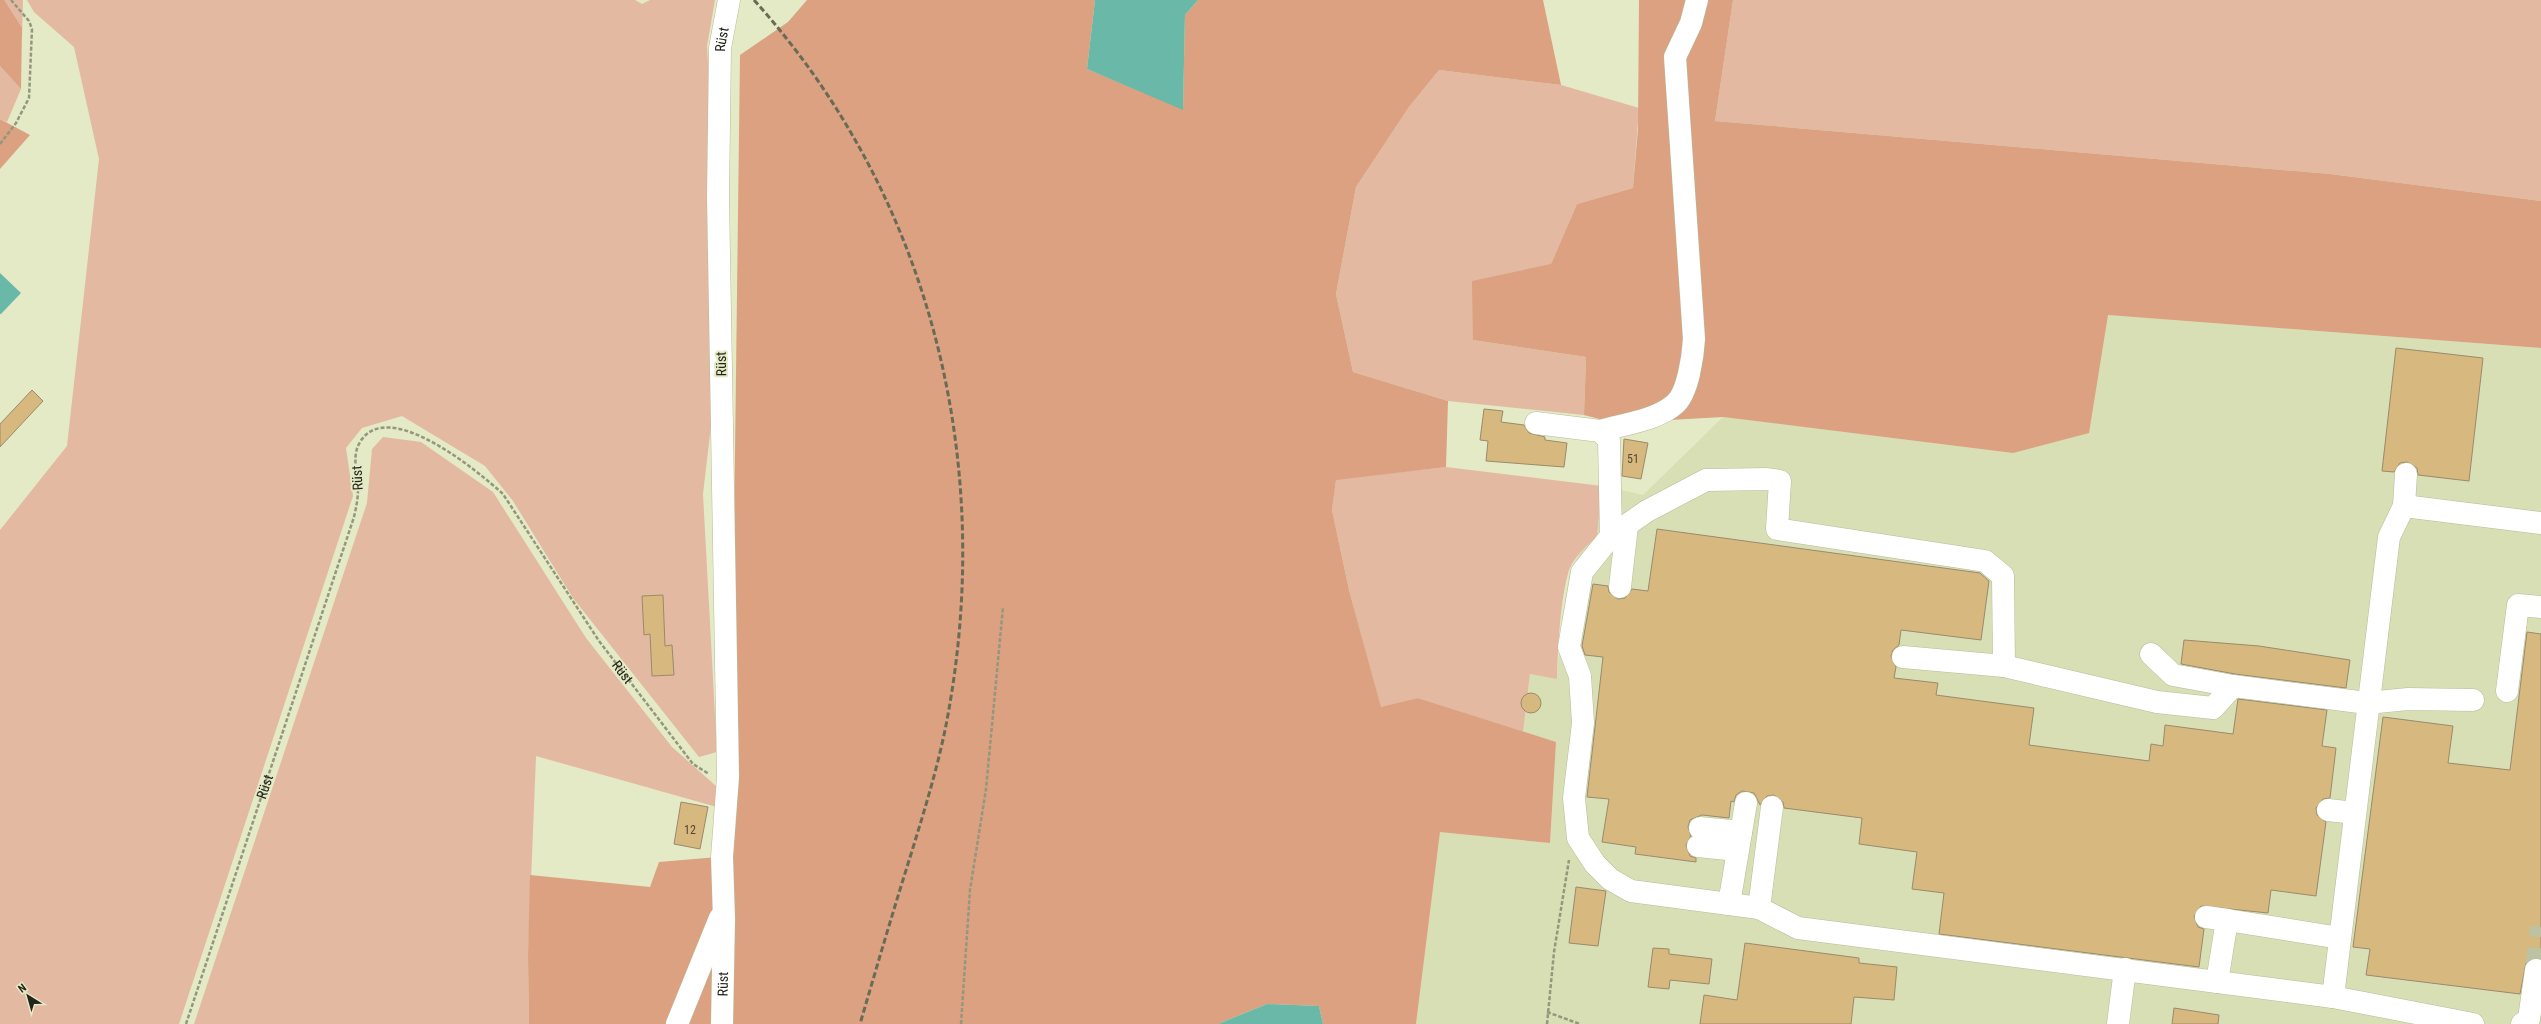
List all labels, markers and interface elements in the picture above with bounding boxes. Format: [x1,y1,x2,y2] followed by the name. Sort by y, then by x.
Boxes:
[712,26,732,52] street label: Rüst
[713,351,729,377] street label: Rüst
[1627,452,1639,466] house number: 51
[348,465,366,491] street label: Rüst
[609,657,637,687] street label: Rüst
[253,772,276,801] street label: Rüst
[684,823,696,837] house number: 12
[715,971,731,997] street label: Rüst
[8,976,48,1016] north arrow
[16,981,29,996] text: N

